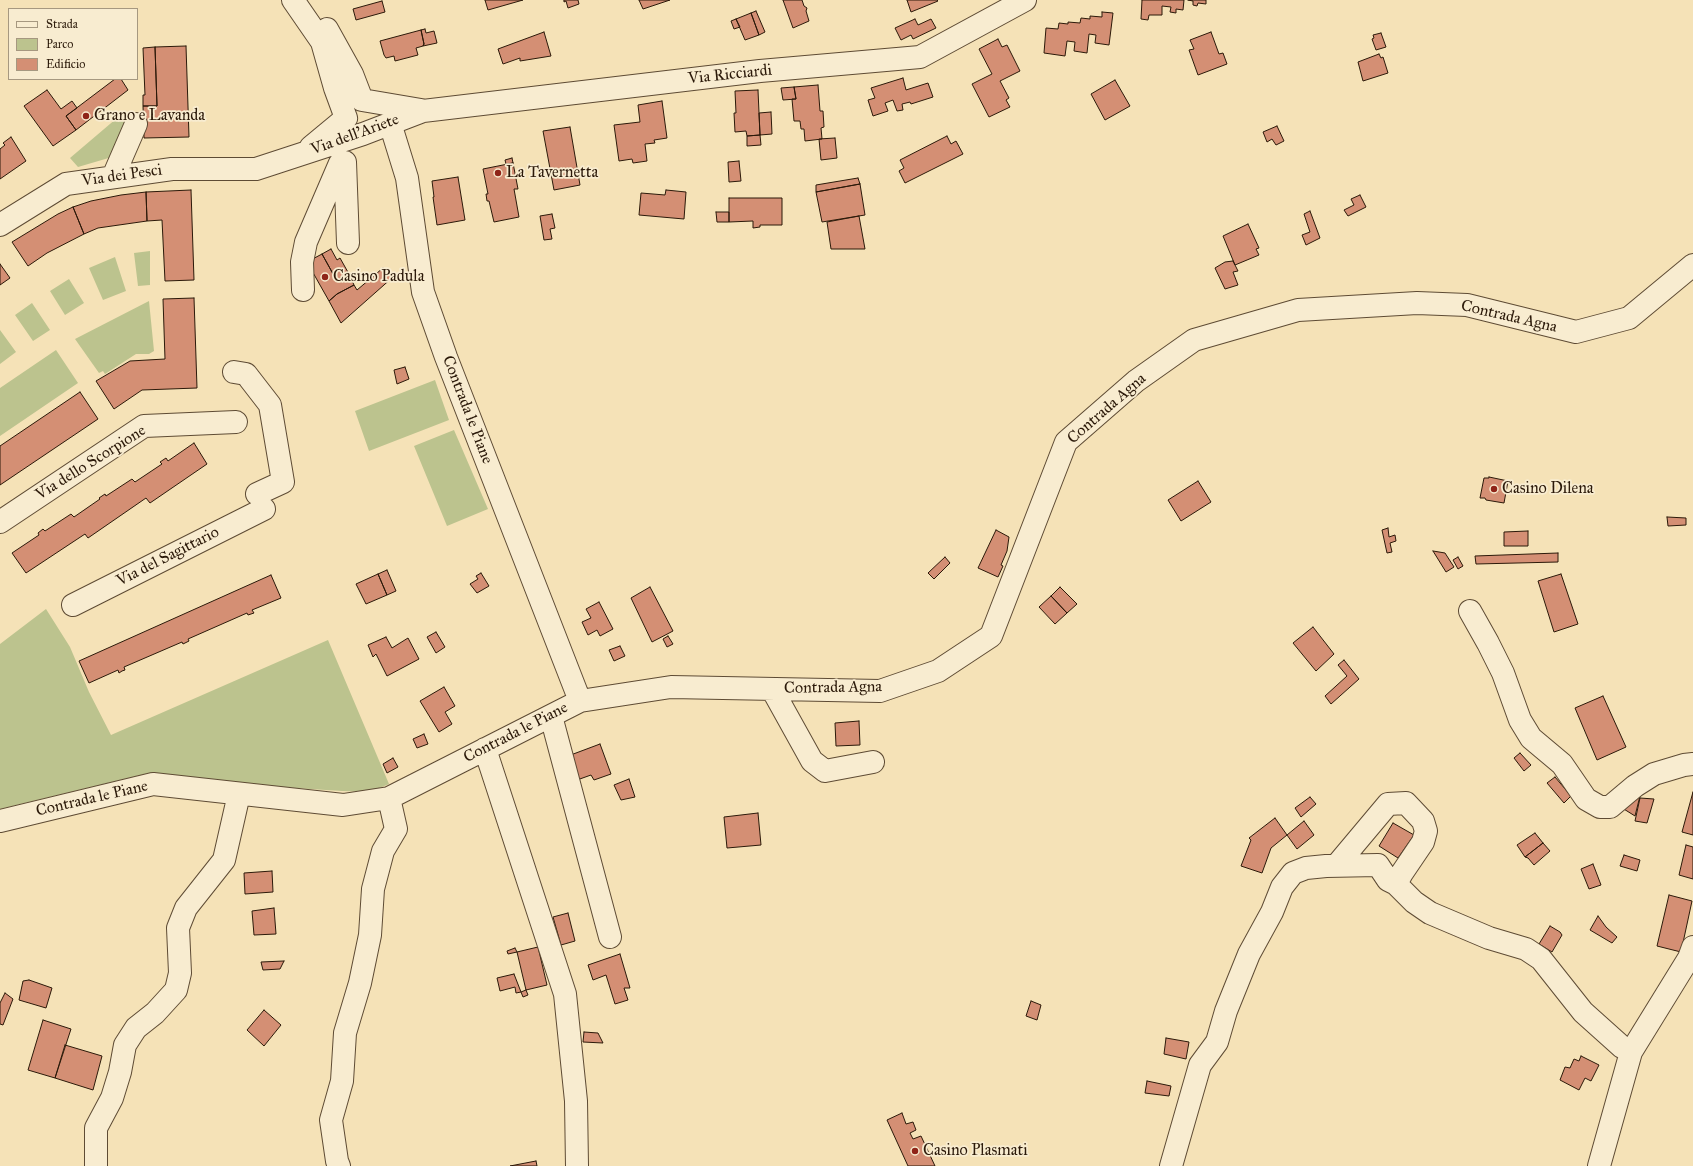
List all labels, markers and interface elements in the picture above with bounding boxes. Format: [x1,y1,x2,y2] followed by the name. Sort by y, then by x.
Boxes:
[8,8,138,80] legend
[46,17,78,31] text: Strada
[46,37,73,51] text: Parco
[46,57,85,71] text: Edificio
[687,61,773,89] street label: Via Ricciardi
[94,106,205,126] place label: Grano e Lavanda
[308,110,402,160] street label: Via dell'Ariete
[81,111,91,121] marker: Grano e Lavanda
[81,161,163,191] street label: Via dei Pesci
[506,163,598,183] place label: La Tavernetta
[493,168,503,178] marker: La Tavernetta
[333,267,424,287] place label: Casino Padula
[320,272,330,282] marker: Casino Padula
[1459,297,1559,337] street label: Contrada Agna
[438,353,496,467] street label: Contrada le Piane
[1064,370,1150,448] street label: Contrada Agna
[32,421,150,505] street label: Via dello Scorpione
[1502,479,1594,499] place label: Casino Dilena
[1489,484,1499,494] marker: Casino Dilena
[114,523,222,591] street label: Via del Sagittario
[784,678,882,698] street label: Contrada Agna
[461,698,571,768] street label: Contrada le Piane
[34,777,150,821] street label: Contrada le Piane
[923,1141,1028,1161] place label: Casino Plasmati
[910,1146,920,1156] marker: Casino Plasmati

